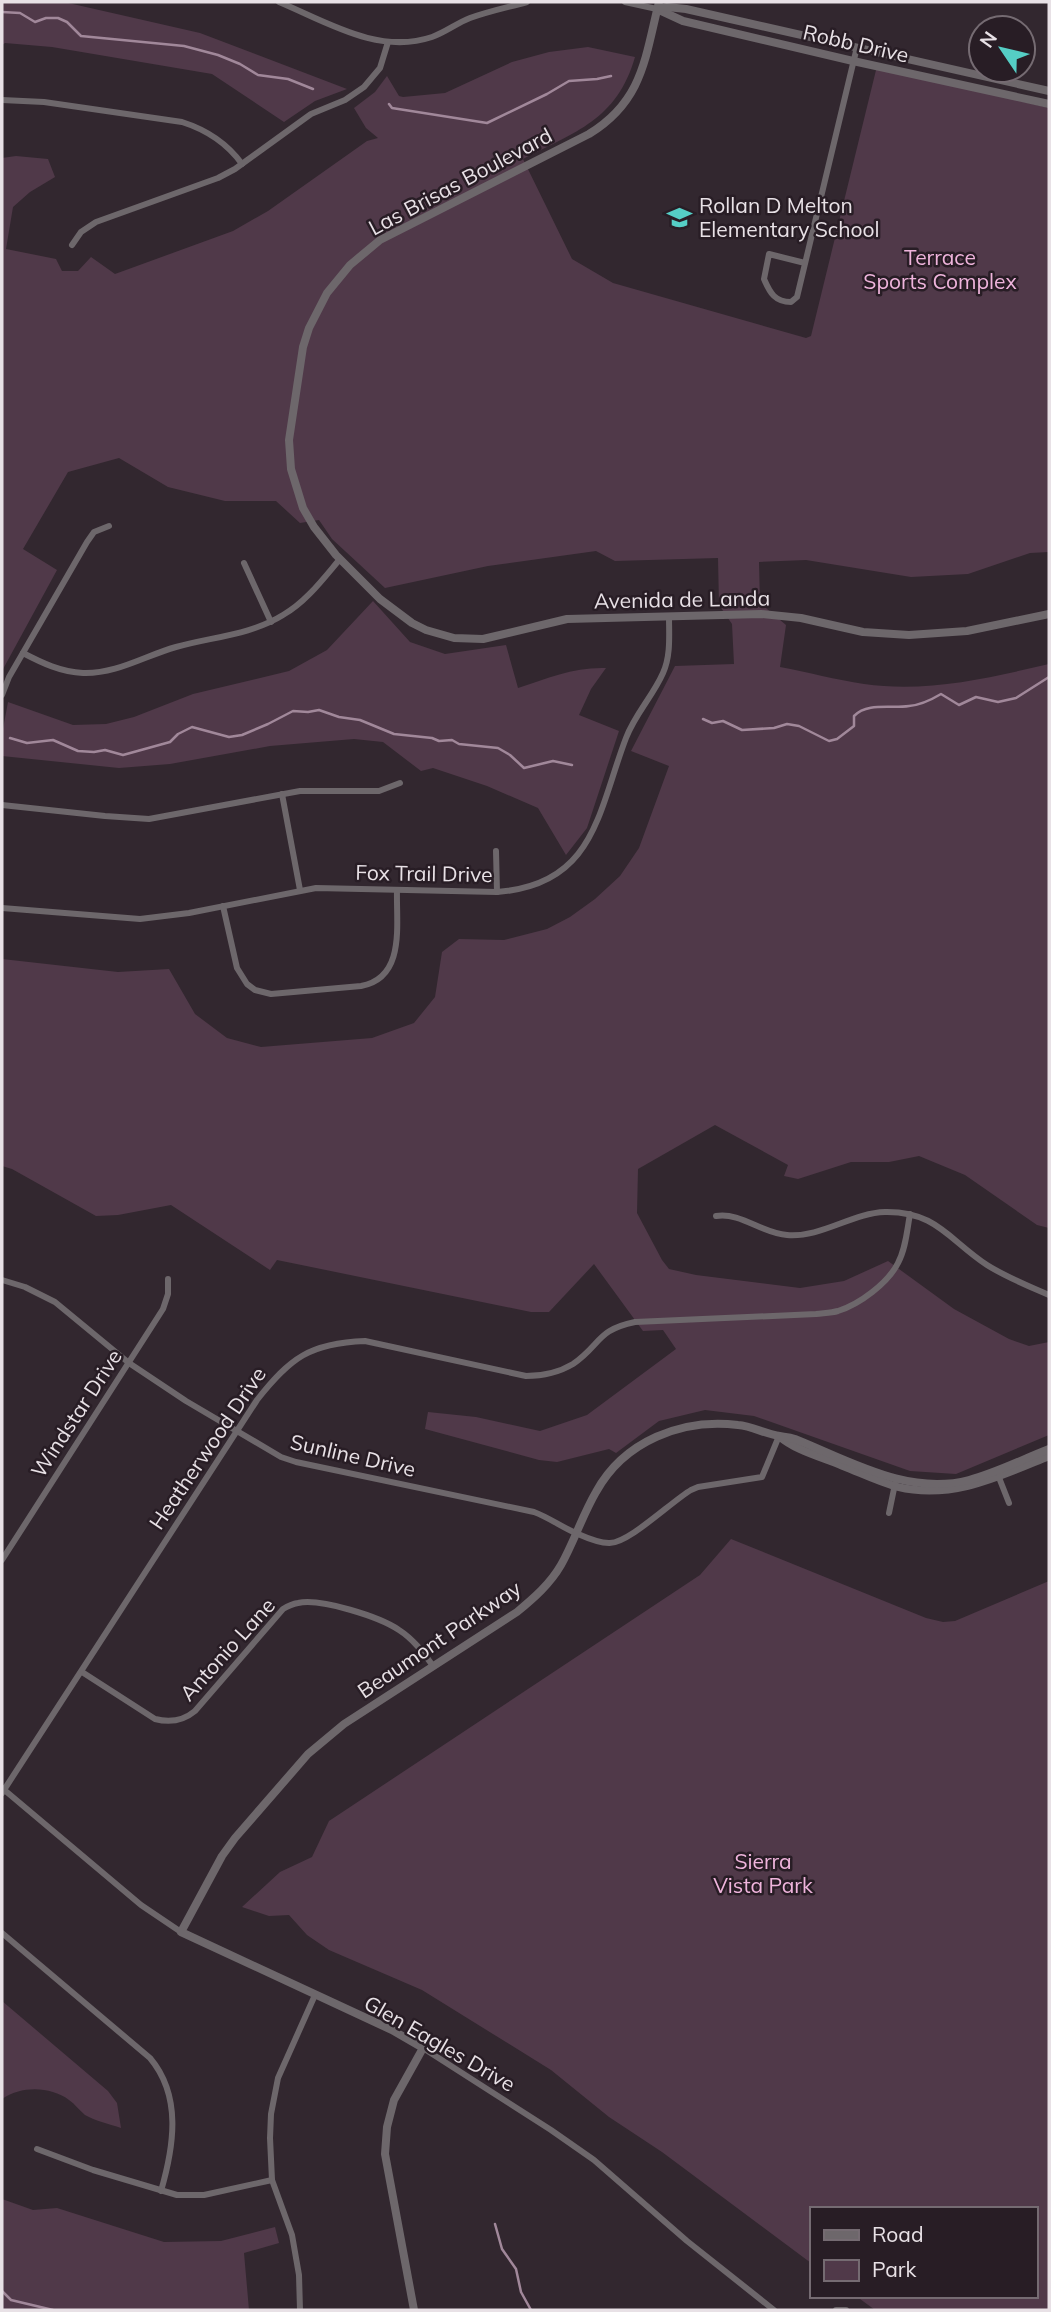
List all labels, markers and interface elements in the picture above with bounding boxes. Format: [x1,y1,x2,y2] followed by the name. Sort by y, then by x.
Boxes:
[967,14,1037,84] north arrow
[801,18,911,68] street label: Robb Drive
[974,26,1002,52] text: N
[364,122,556,240] street label: Las Brisas Boulevard
[699,192,880,242] place label: Rollan D Melton Elementary School
[665,203,693,231] school or university icon: Rollan D Melton Elementary School
[863,244,1017,294] park label: Terrace Sports Complex
[594,584,770,614] street label: Avenida de Landa
[355,859,493,887] street label: Fox Trail Drive
[25,1344,127,1482] street label: Windstar Drive
[143,1362,271,1534] street label: Heatherwood Drive
[288,1428,418,1482] street label: Sunline Drive
[352,1575,526,1703] street label: Beaumont Parkway
[174,1592,280,1706] street label: Antonio Lane
[713,1848,813,1898] park label: Sierra Vista Park
[360,1989,520,2097] street label: Glen Eagles Drive
[810,2207,1037,2298] legend
[872,2221,923,2247] text: Road
[872,2256,916,2282] text: Park

